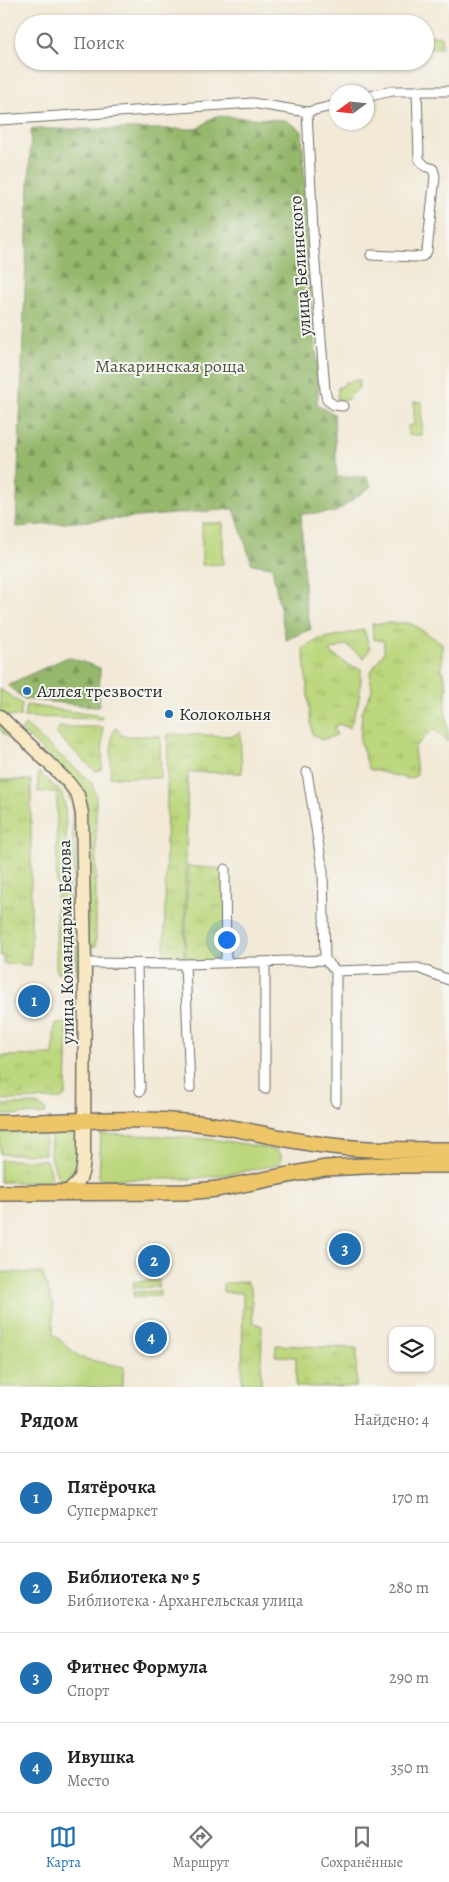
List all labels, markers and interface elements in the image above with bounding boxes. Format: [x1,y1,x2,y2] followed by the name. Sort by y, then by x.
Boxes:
[15,15,434,70] search box
[33,29,61,57] icon: search
[73,30,125,56] text: Поиск
[329,85,374,130] north arrow
[283,195,317,338] street label: улица Белинского
[95,354,246,378] park label: Макаринская роща
[36,679,163,703] place label: Аллея трезвости
[21,685,33,697] marker: Аллея трезвости
[179,702,271,726] place label: Колокольня
[163,708,175,720] marker: Колокольня
[52,839,80,1046] street label: улица Командарма Белова
[214,927,240,953] your location
[18,982,50,1020] pin: 1
[329,1230,361,1268] pin: 3
[138,1242,170,1280] pin: 2
[135,1319,167,1357] pin: 4
[389,1327,434,1372] map controls
[389,1327,434,1372] button: layers
[20,1406,78,1434] text: Рядом
[354,1409,429,1431] text: Найдено: 4
[67,1474,156,1500] text: Пятёрочка
[33,1487,39,1509] text: 1
[392,1487,429,1509] text: 170 m
[67,1500,158,1522] text: Супермаркет
[67,1564,200,1590] text: Библиотека № 5
[32,1577,40,1599] text: 2
[389,1577,429,1599] text: 280 m
[67,1590,303,1612] text: Библиотека · Архангельская улица
[67,1654,207,1680] text: Фитнес Формула
[33,1667,39,1689] text: 3
[389,1667,429,1689] text: 290 m
[67,1680,109,1702] text: Спорт
[67,1744,134,1770] text: Ивушка
[32,1757,40,1779] text: 4
[390,1757,429,1779] text: 350 m
[67,1770,110,1792] text: Место
[46,1823,81,1872] tab: Карта
[173,1823,229,1872] tab: Маршрут
[321,1823,403,1872] tab: Сохранённые

